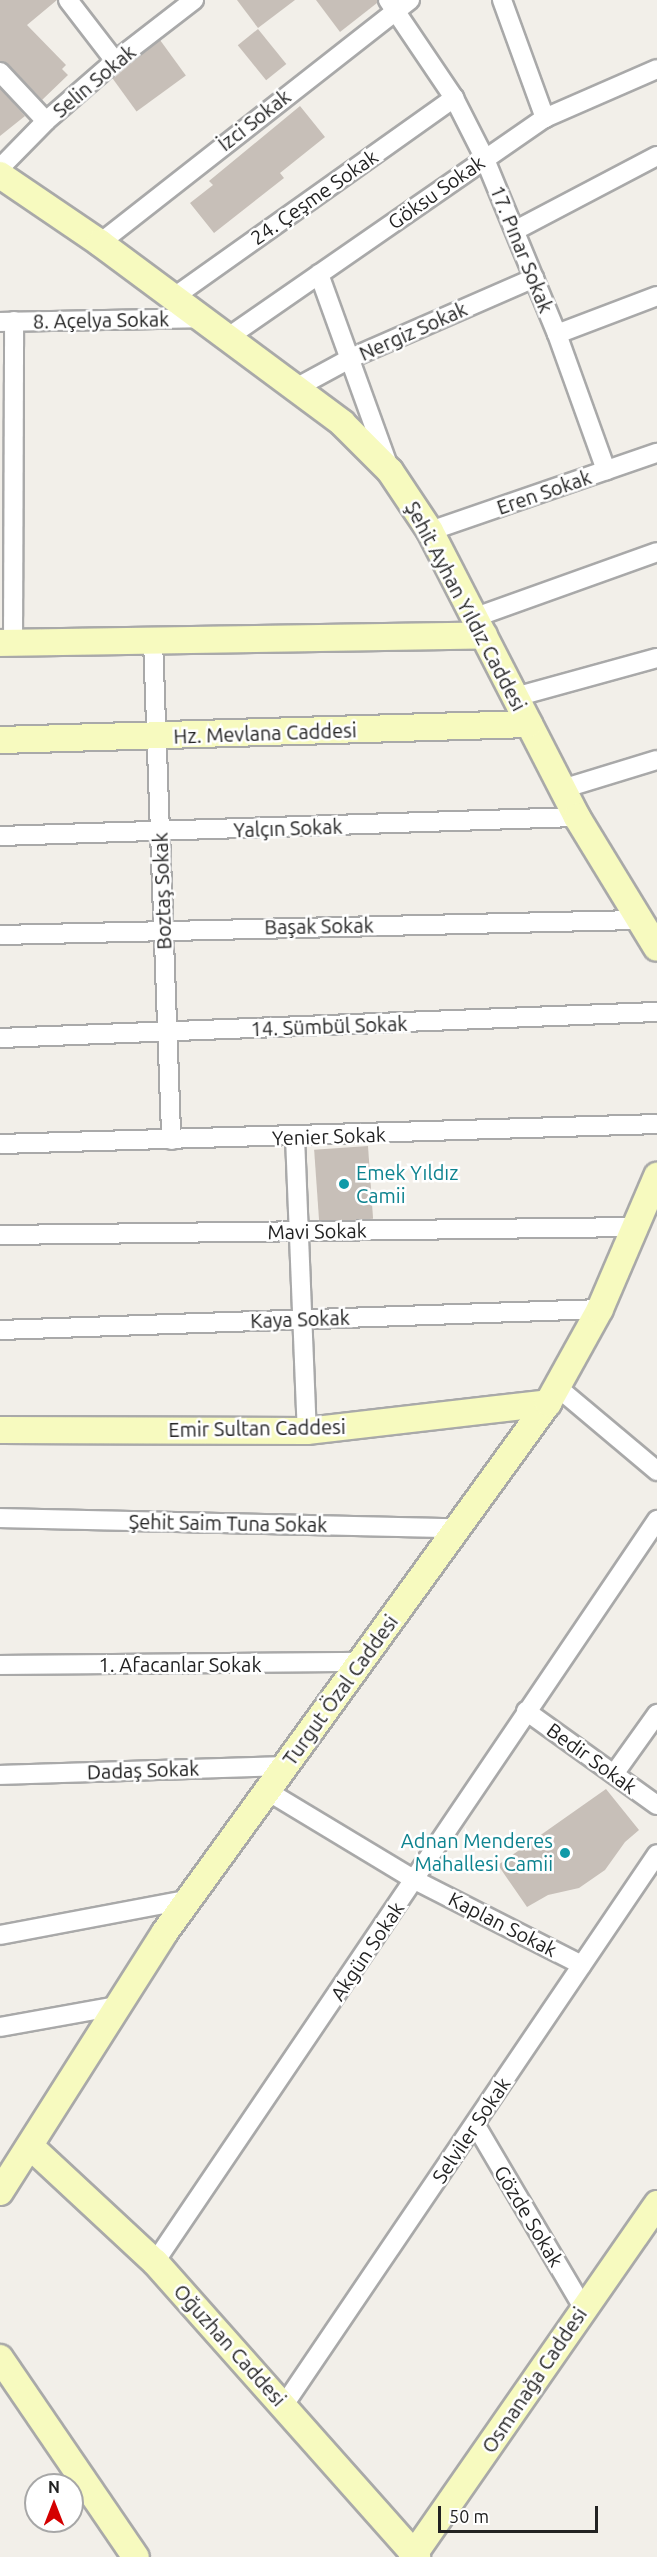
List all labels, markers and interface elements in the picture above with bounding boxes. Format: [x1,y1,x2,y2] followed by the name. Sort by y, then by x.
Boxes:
[48,40,140,122] street label: Selin Sokak
[213,84,295,156] street label: İzci Sokak
[246,144,382,250] street label: 24. Çeşme Sokak
[383,150,489,234] street label: Göksu Sokak
[486,182,558,316] street label: 17. Pınar Sokak
[355,297,471,365] street label: Nergiz Sokak
[33,307,169,333] street label: 8. Açelya Sokak
[494,465,594,519] street label: Eren Sokak
[401,497,531,715] street label: Şehit Ayhan Yıldız Caddesi
[173,718,357,748] street label: Hz. Mevlana Caddesi
[233,814,343,842] street label: Yalçın Sokak
[148,832,176,950] street label: Boztaş Sokak
[264,913,374,939] street label: Başak Sokak
[250,1011,408,1041] street label: 14. Sümbül Sokak
[272,1122,386,1150] street label: Yenier Sokak
[356,1160,458,1207] place label: Emek Yıldız Camii
[337,1177,351,1191] marker: Emek Yıldız Camii
[267,1218,367,1244] street label: Mavi Sokak
[250,1305,350,1333] street label: Kaya Sokak
[168,1414,346,1442] street label: Emir Sultan Caddesi
[128,1509,328,1537] street label: Şehit Saim Tuna Sokak
[277,1610,403,1770] street label: Turgut Özal Caddesi
[99,1652,261,1676] street label: 1. Afacanlar Sokak
[542,1717,642,1799] street label: Bedir Sokak
[86,1756,200,1784] street label: Dadaş Sokak
[401,1829,553,1876] place label: Adnan Menderes Mahallesi Camii
[558,1846,572,1860] marker: Adnan Menderes Mahallesi Camii
[445,1886,561,1962] street label: Kaplan Sokak
[325,1897,409,2005] street label: Akgün Sokak
[427,2073,515,2187] street label: Selviler Sokak
[489,2161,569,2271] street label: Gözde Sokak
[169,2279,291,2411] street label: Oğuzhan Caddesi
[476,2303,592,2457] street label: Osmanağa Caddesi
[24,2473,84,2533] north arrow
[48,2478,60,2496] text: N
[441,2494,602,2532] scale bar
[449,2506,489,2526] text: 50 m

